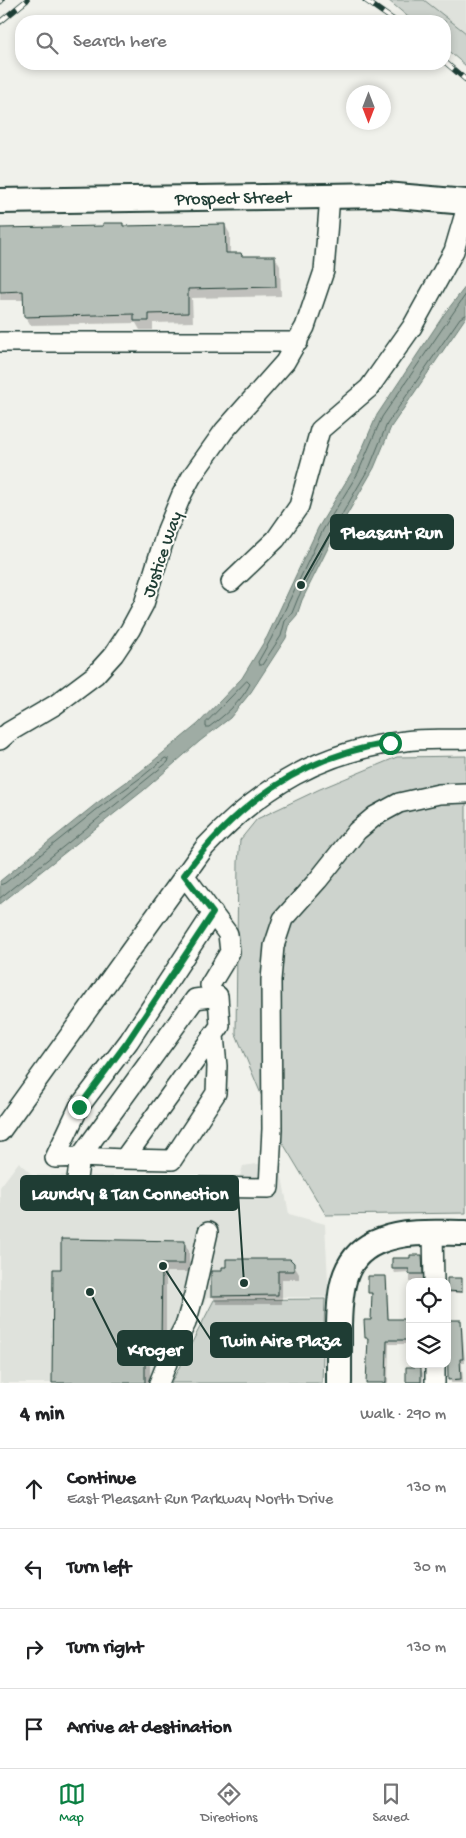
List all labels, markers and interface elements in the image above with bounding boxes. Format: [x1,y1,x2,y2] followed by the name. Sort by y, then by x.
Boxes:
[15,15,451,70] search box
[33,29,61,57] icon: search
[73,31,167,54] text: Search here
[346,85,391,130] north arrow
[174,188,293,211] street label: Prospect Street
[139,509,188,601] street label: Justice Way
[331,515,453,549] callout: Pleasant Run
[340,523,444,546] text: Pleasant Run
[379,732,402,755] route start
[68,1096,91,1119] route end
[21,1176,238,1210] callout: Laundry & Tan Connection
[31,1184,229,1207] text: Laundry & Tan Connection
[406,1278,451,1368] map controls
[406,1278,451,1323] button: locate
[211,1323,351,1357] callout: Twin Aire Plaza
[406,1323,451,1368] button: layers
[118,1331,192,1365] callout: Kroger
[219,1331,343,1354] text: Twin Aire Plaza
[127,1340,184,1363] text: Kroger
[20,1403,64,1428] text: 4 min
[360,1406,446,1425] text: Walk · 290 m
[67,1468,136,1491] text: Continue
[20,1475,48,1503] icon: ahead
[407,1479,446,1498] text: 130 m
[67,1491,333,1510] text: East Pleasant Run Parkway North Drive
[20,1555,48,1583] icon: left
[67,1557,131,1580] text: Turn left
[413,1559,446,1578] text: 30 m
[20,1635,48,1663] icon: right
[67,1637,143,1660] text: Turn right
[407,1639,446,1658] text: 130 m
[20,1715,48,1743] icon: arrive
[67,1717,231,1740] text: Arrive at destination
[58,1780,86,1827] tab: Map
[201,1780,258,1827] tab: Directions
[373,1780,408,1827] tab: Saved

